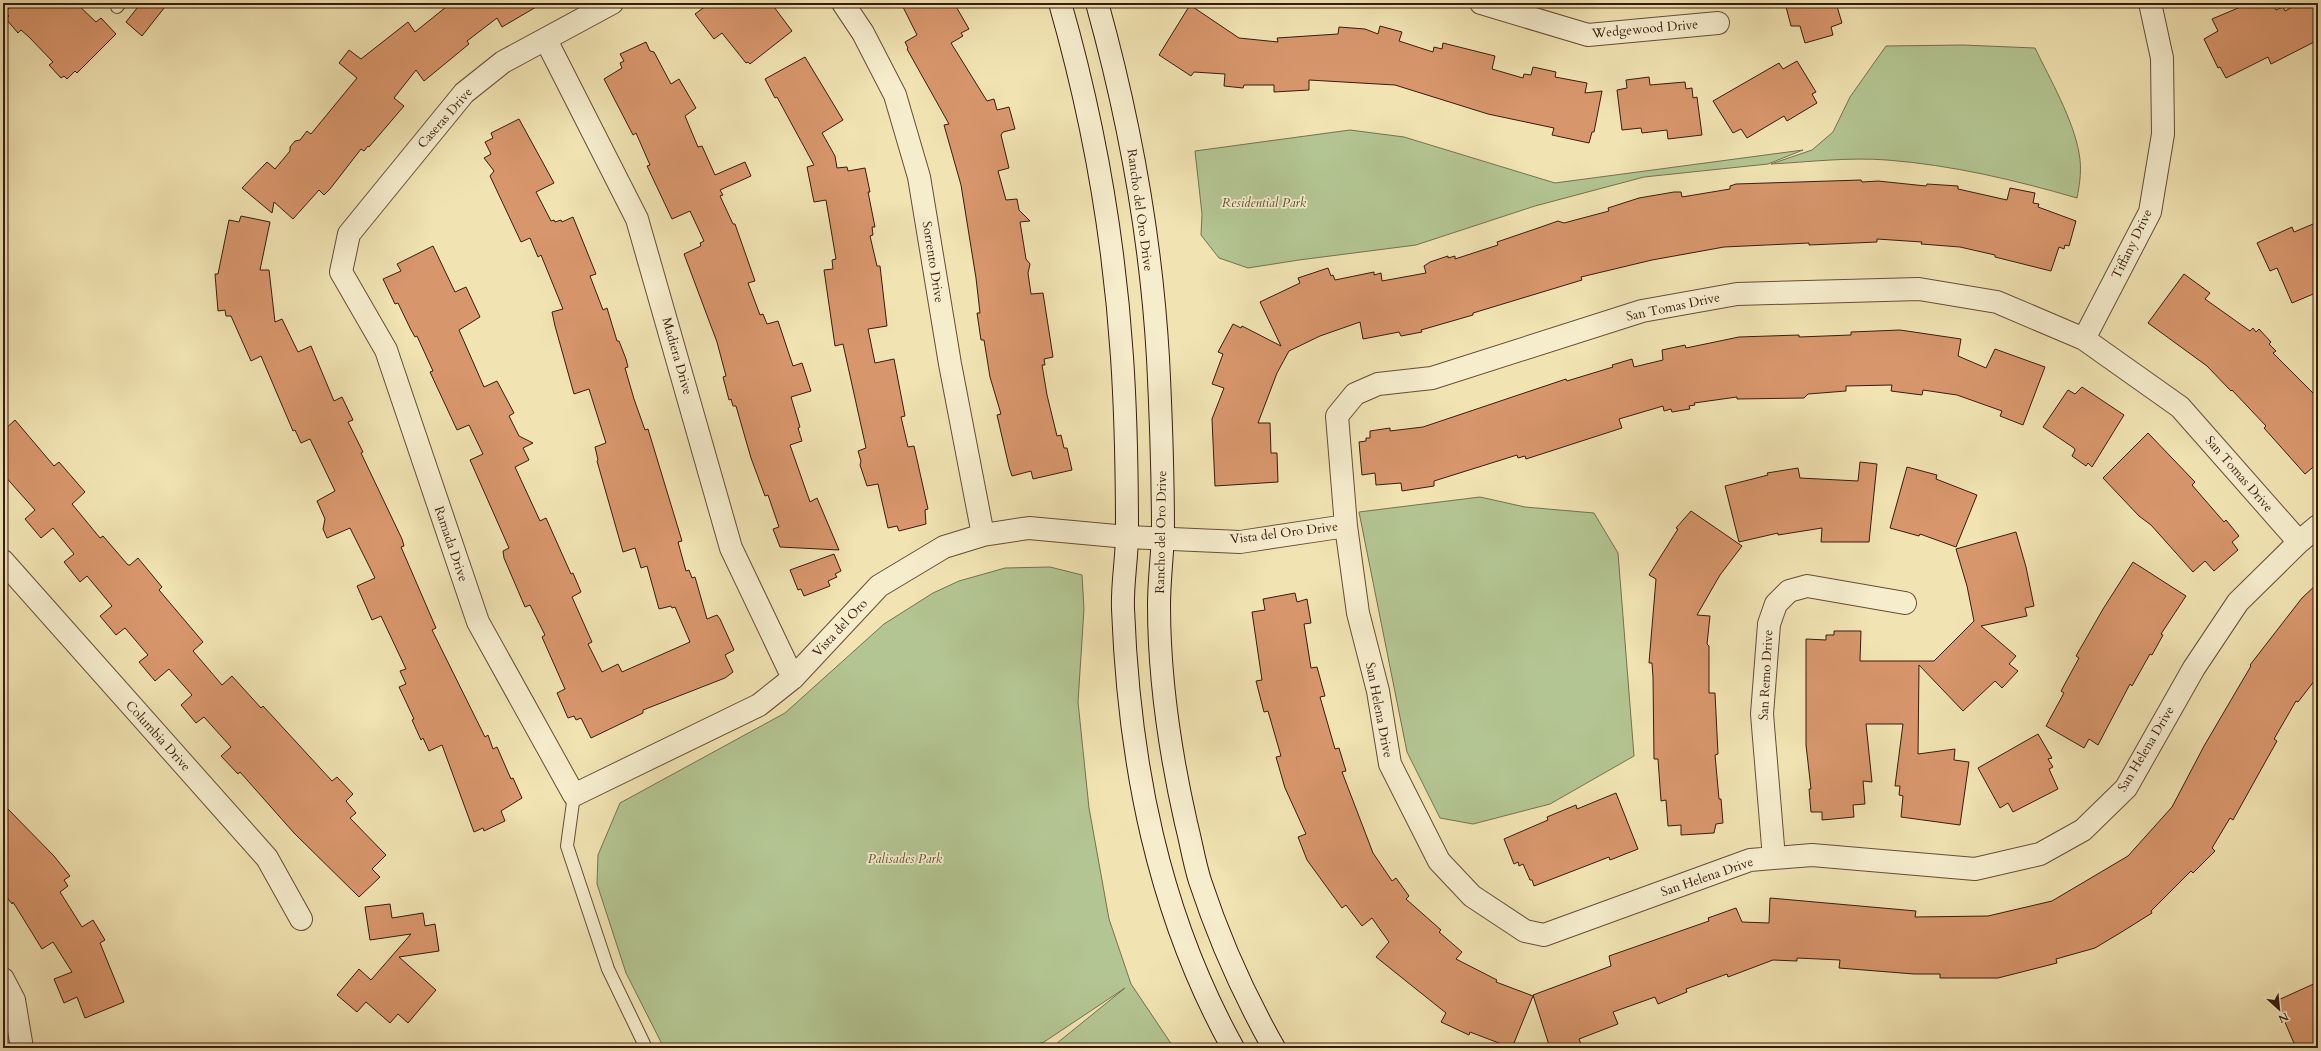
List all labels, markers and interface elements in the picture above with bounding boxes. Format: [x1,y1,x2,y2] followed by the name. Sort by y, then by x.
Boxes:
[1590,15,1699,43] street label: Wedgewood Drive
[413,84,477,152] street label: Caseras Drive
[1123,148,1157,272] street label: Rancho del Oro Drive
[1222,194,1307,212] park label: Residential Park
[2107,206,2157,282] street label: Tiffany Drive
[918,220,948,304] street label: Sorrento Drive
[1624,288,1722,326] street label: San Tomas Drive
[657,315,697,397] street label: Madiera Drive
[2201,432,2277,516] street label: San Tomas Drive
[1151,470,1171,594] street label: Rancho del Oro Drive
[430,504,472,584] street label: Ramada Drive
[1229,517,1339,549] street label: Vista del Oro Drive
[808,595,872,661] street label: Vista del Oro
[1755,629,1777,721] street label: San Remo Drive
[1361,661,1397,759] street label: San Helena Drive
[121,697,195,775] street label: Columbia Drive
[2113,703,2179,795] street label: San Helena Drive
[868,850,943,868] park label: Palisades Park
[1658,853,1756,901] street label: San Helena Drive
[2259,989,2299,1029] north arrow
[2275,1009,2291,1027] text: N

